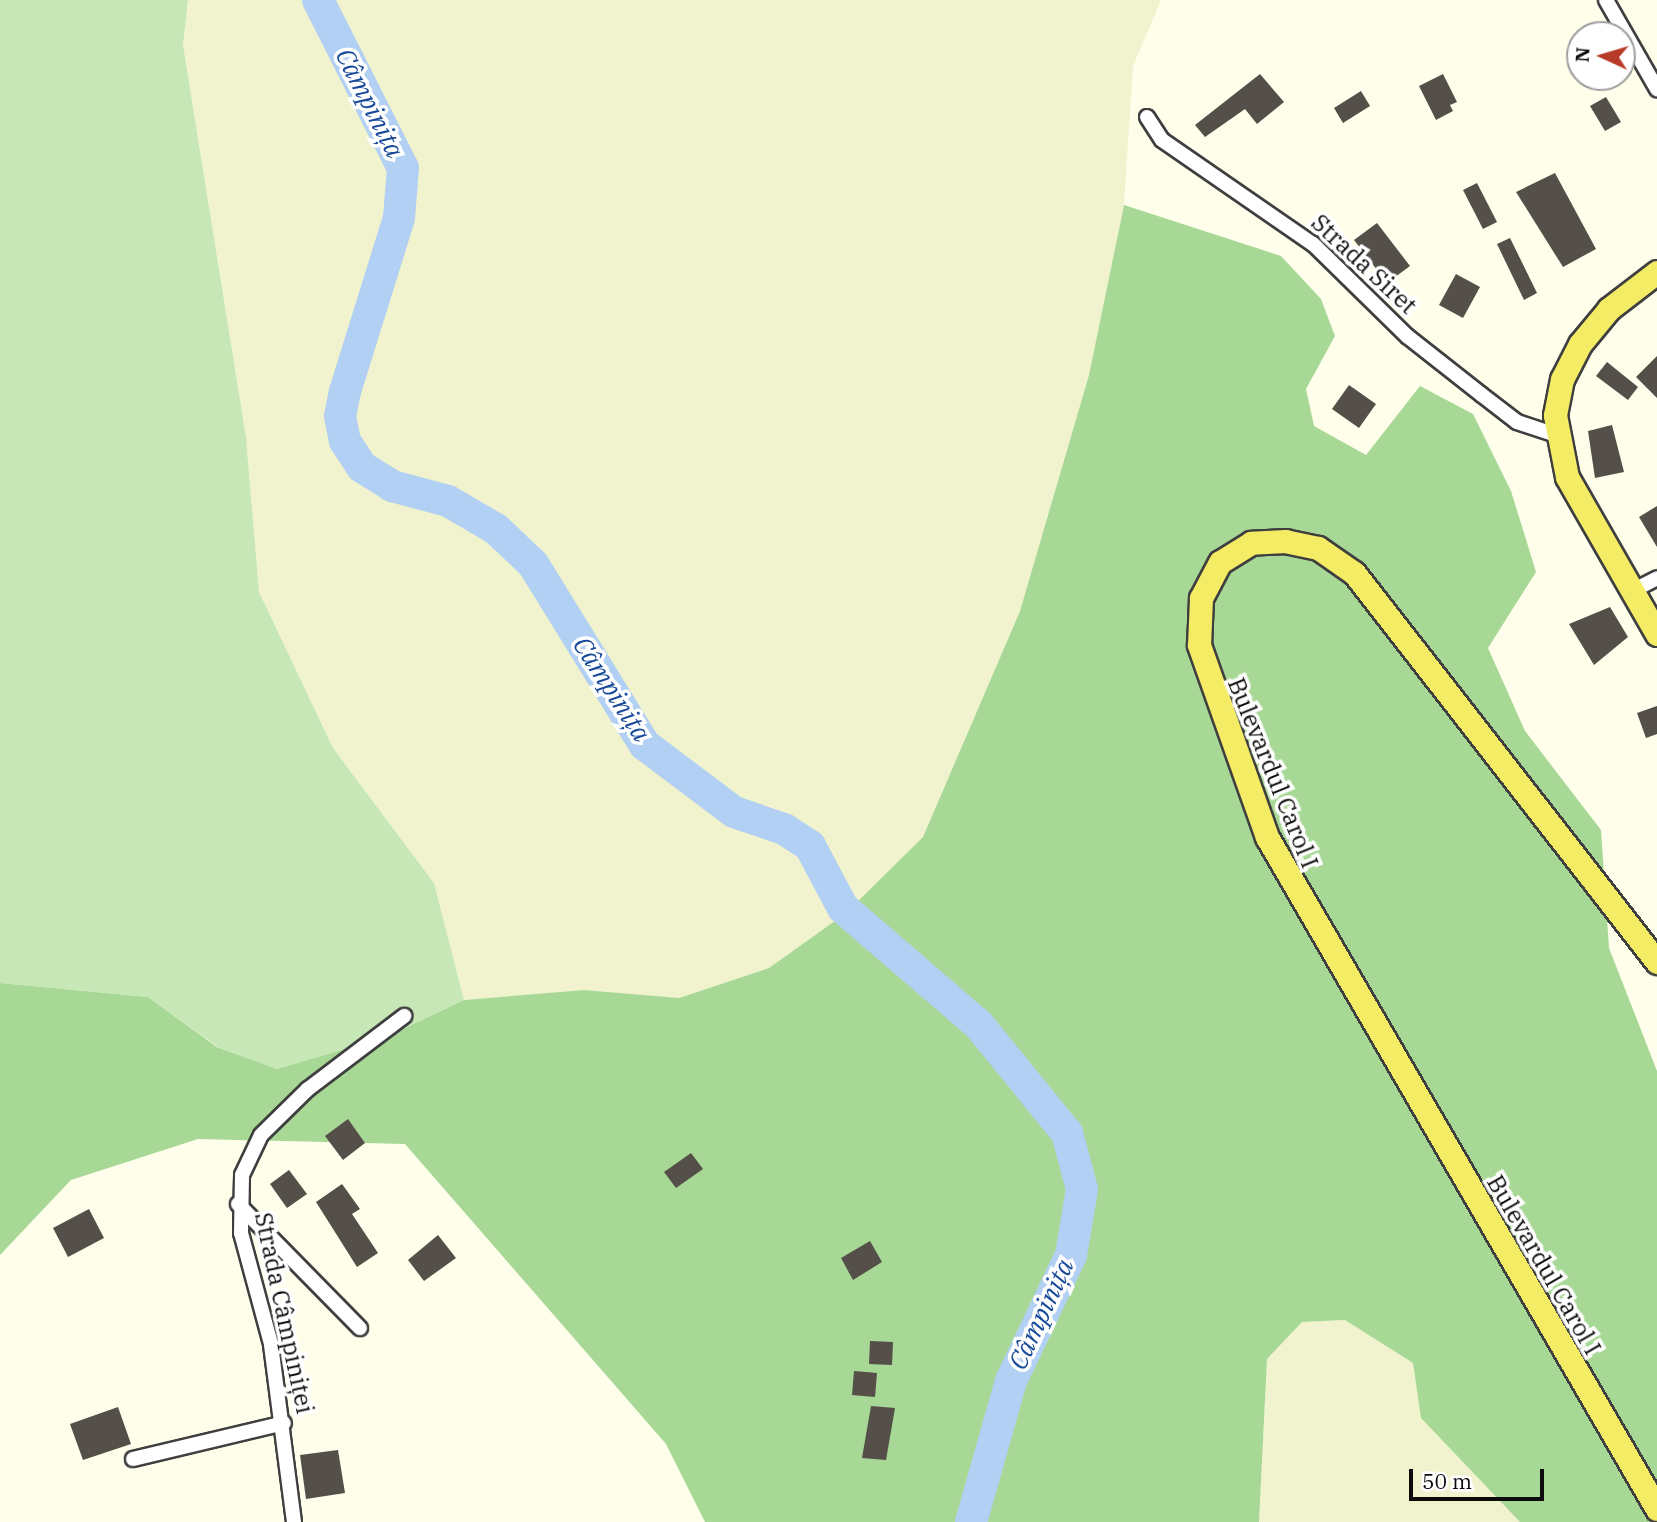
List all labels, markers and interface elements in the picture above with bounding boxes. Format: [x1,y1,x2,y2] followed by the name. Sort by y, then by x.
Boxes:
[1566,21,1636,91] north arrow
[329,43,411,163] water label: Câmpinița
[1570,46,1595,63] text: N
[1305,208,1423,320] street label: Strada Siret
[567,631,657,747] water label: Câmpinița
[1222,674,1324,872] street label: Bulevardul Carol I
[1481,1170,1607,1360] street label: Bulevardul Carol I
[249,1210,319,1416] street label: Strada Câmpiniței
[1002,1254,1080,1374] water label: Câmpinița
[1412,1456,1547,1500] scale bar
[1422,1467,1472,1495] text: 50 m

